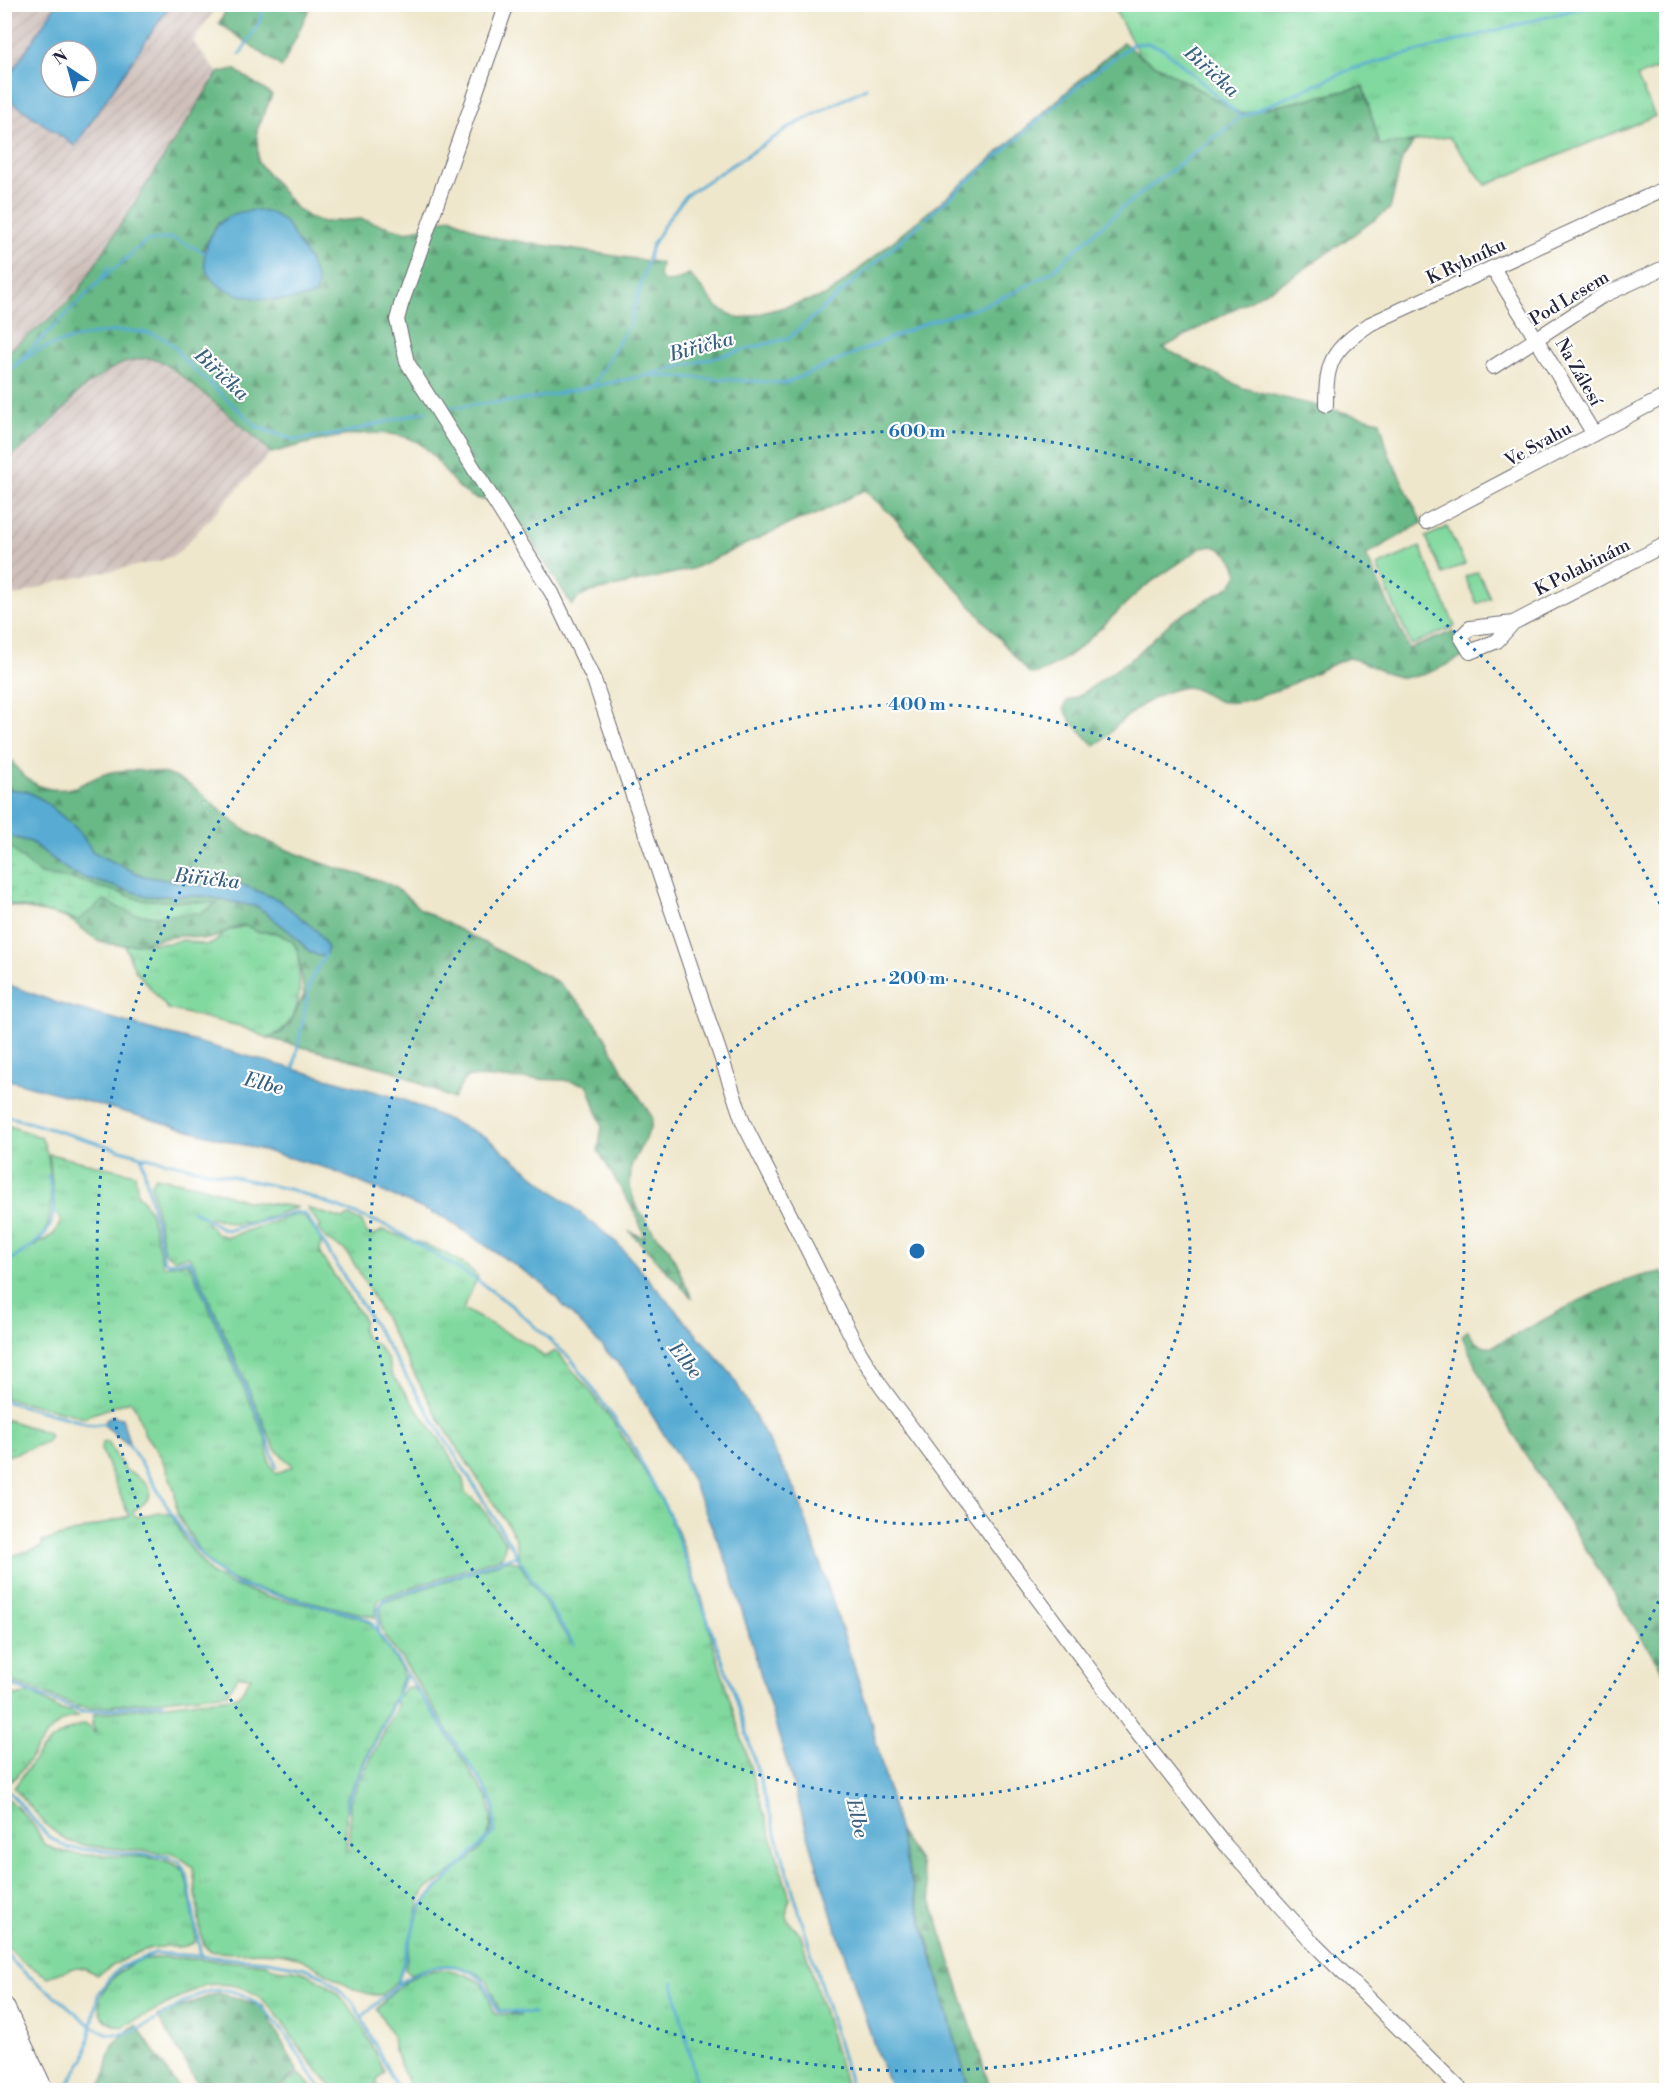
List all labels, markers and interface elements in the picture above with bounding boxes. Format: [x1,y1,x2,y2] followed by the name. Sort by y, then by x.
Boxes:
[39,39,99,99] north arrow
[1178,40,1244,104] water label: Biřička
[50,46,72,69] text: N
[1423,233,1510,290] street label: K Rybníku
[1525,266,1613,331] street label: Pod Lesem
[666,327,737,368] water label: Biřička
[1550,334,1608,411] street label: Na Zálesí
[188,343,254,407] water label: Biřička
[1500,416,1576,473] street label: Ve Svahu
[889,420,946,443] text: 600 m
[1531,533,1634,601] street label: K Polabinám
[888,693,946,716] text: 400 m
[172,864,242,895] water label: Biřička
[889,967,946,990] text: 200 m
[241,1067,286,1102] water label: Elbe
[907,1241,927,1261] centre of rings
[662,1337,707,1385] water label: Elbe
[840,1795,873,1841] water label: Elbe

